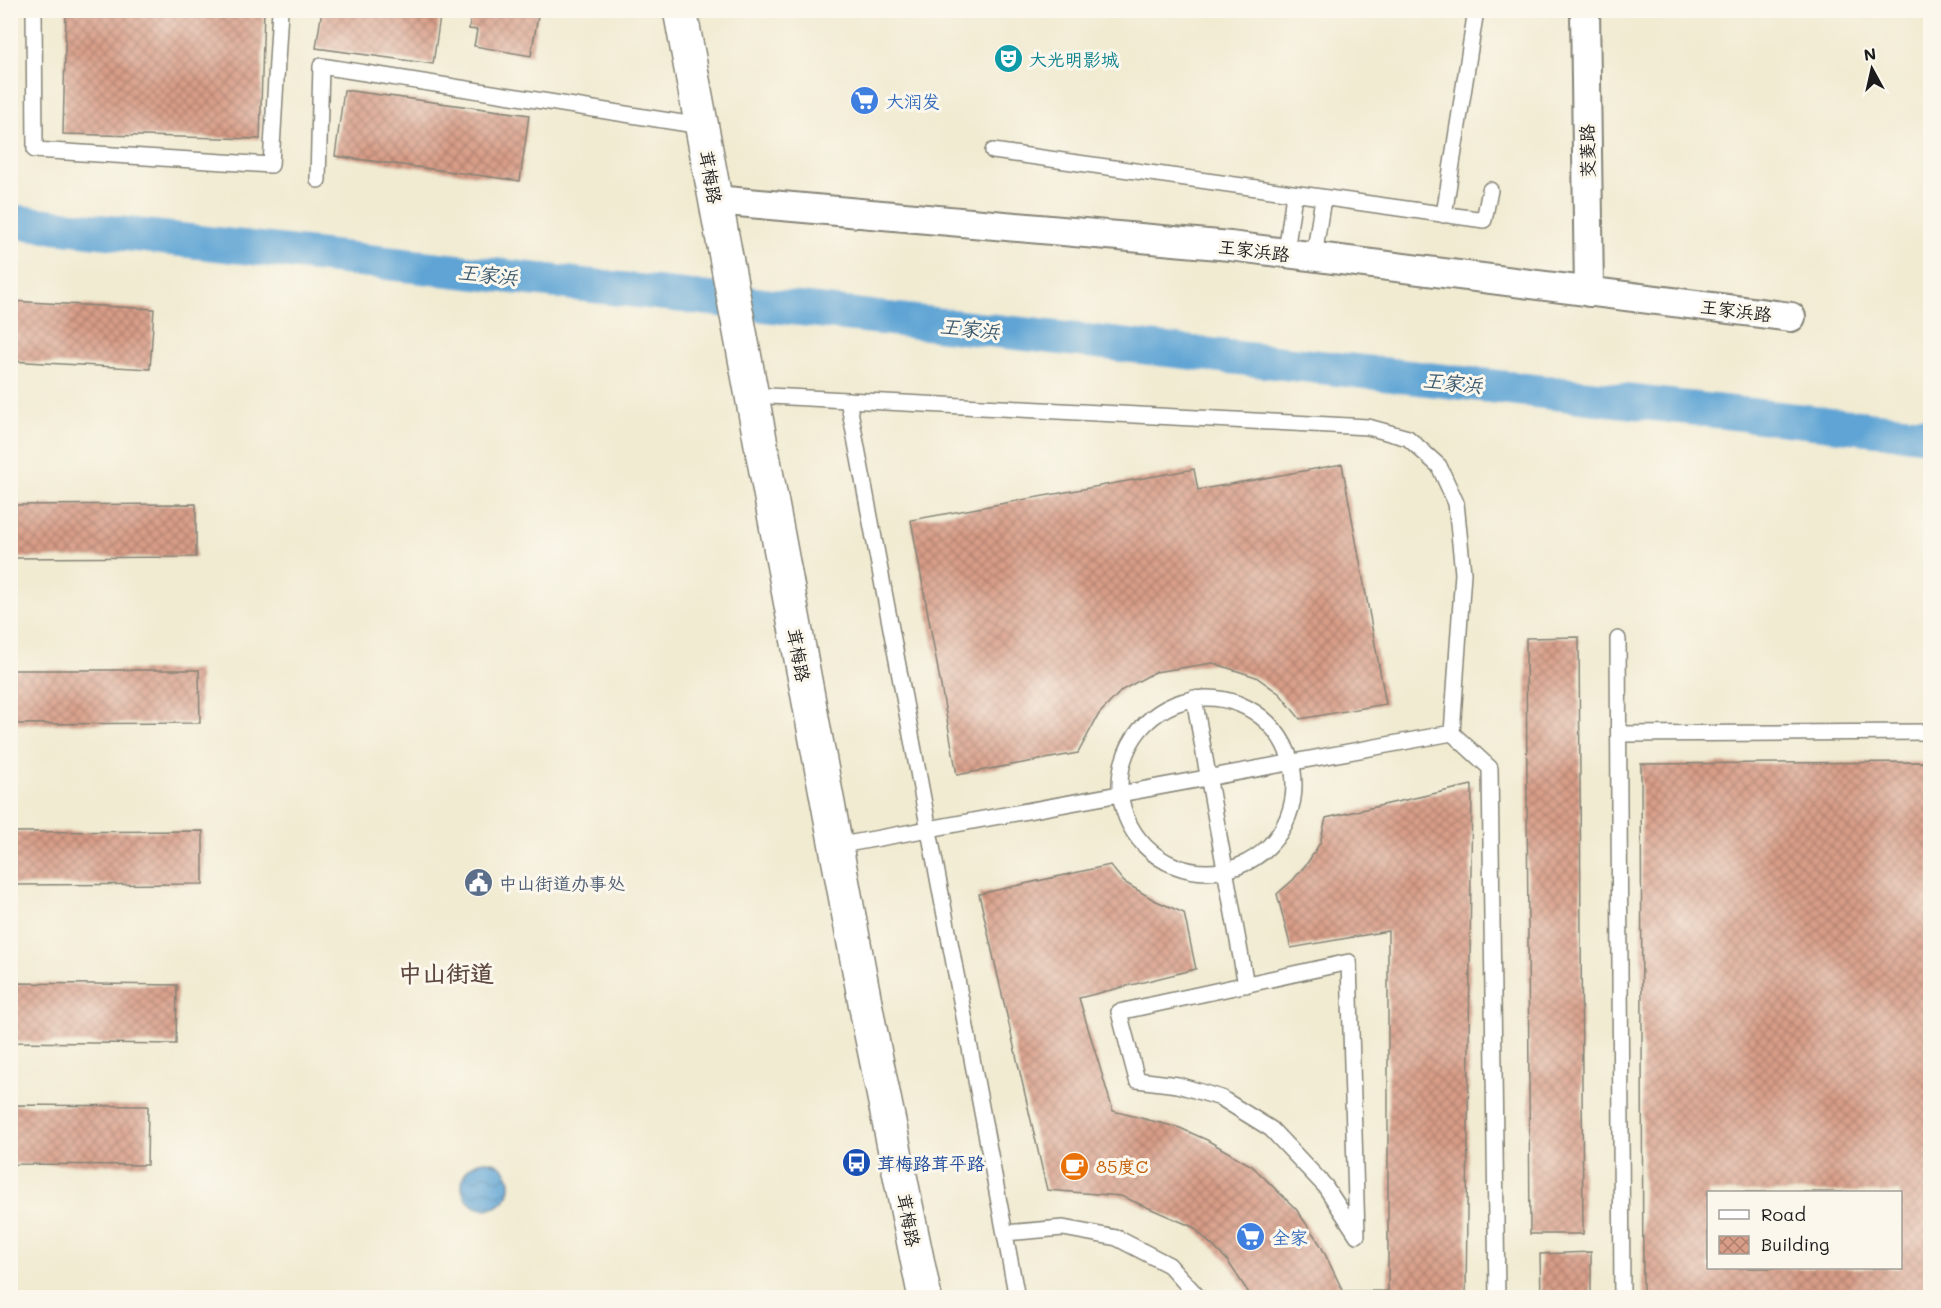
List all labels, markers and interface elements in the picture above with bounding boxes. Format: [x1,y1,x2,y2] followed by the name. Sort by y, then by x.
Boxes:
[1842,39,1902,99] north arrow
[1862,42,1877,65] text: N
[992,43,1024,75] theatre icon: 大光明影城
[1029,47,1119,71] place label: 大光明影城
[849,85,881,117] supermarket icon: 大润发
[886,89,940,113] place label: 大润发
[1575,124,1599,178] street label: 茭菱路
[694,148,728,206] street label: 茸梅路
[1217,234,1291,266] street label: 王家浜路
[457,258,520,290] water label: 王家浜
[1699,294,1773,326] street label: 王家浜路
[939,312,1002,344] water label: 王家浜
[1422,366,1485,398] water label: 王家浜
[782,626,816,684] street label: 茸梅路
[462,867,494,899] public building icon: 中山街道办事处
[499,871,625,895] place label: 中山街道办事处
[398,957,494,988] district label: 中山街道
[840,1147,872,1179] bus stop icon: 茸梅路茸平路
[1059,1150,1091,1182] cafe icon: 85度C
[877,1151,985,1175] place label: 茸梅路茸平路
[1096,1154,1148,1178] place label: 85度C
[892,1191,926,1249] street label: 茸梅路
[1707,1191,1902,1269] legend
[1761,1202,1806,1226] text: Road
[1235,1221,1267,1253] supermarket icon: 全家
[1272,1225,1308,1249] place label: 全家
[1761,1232,1829,1256] text: Building

